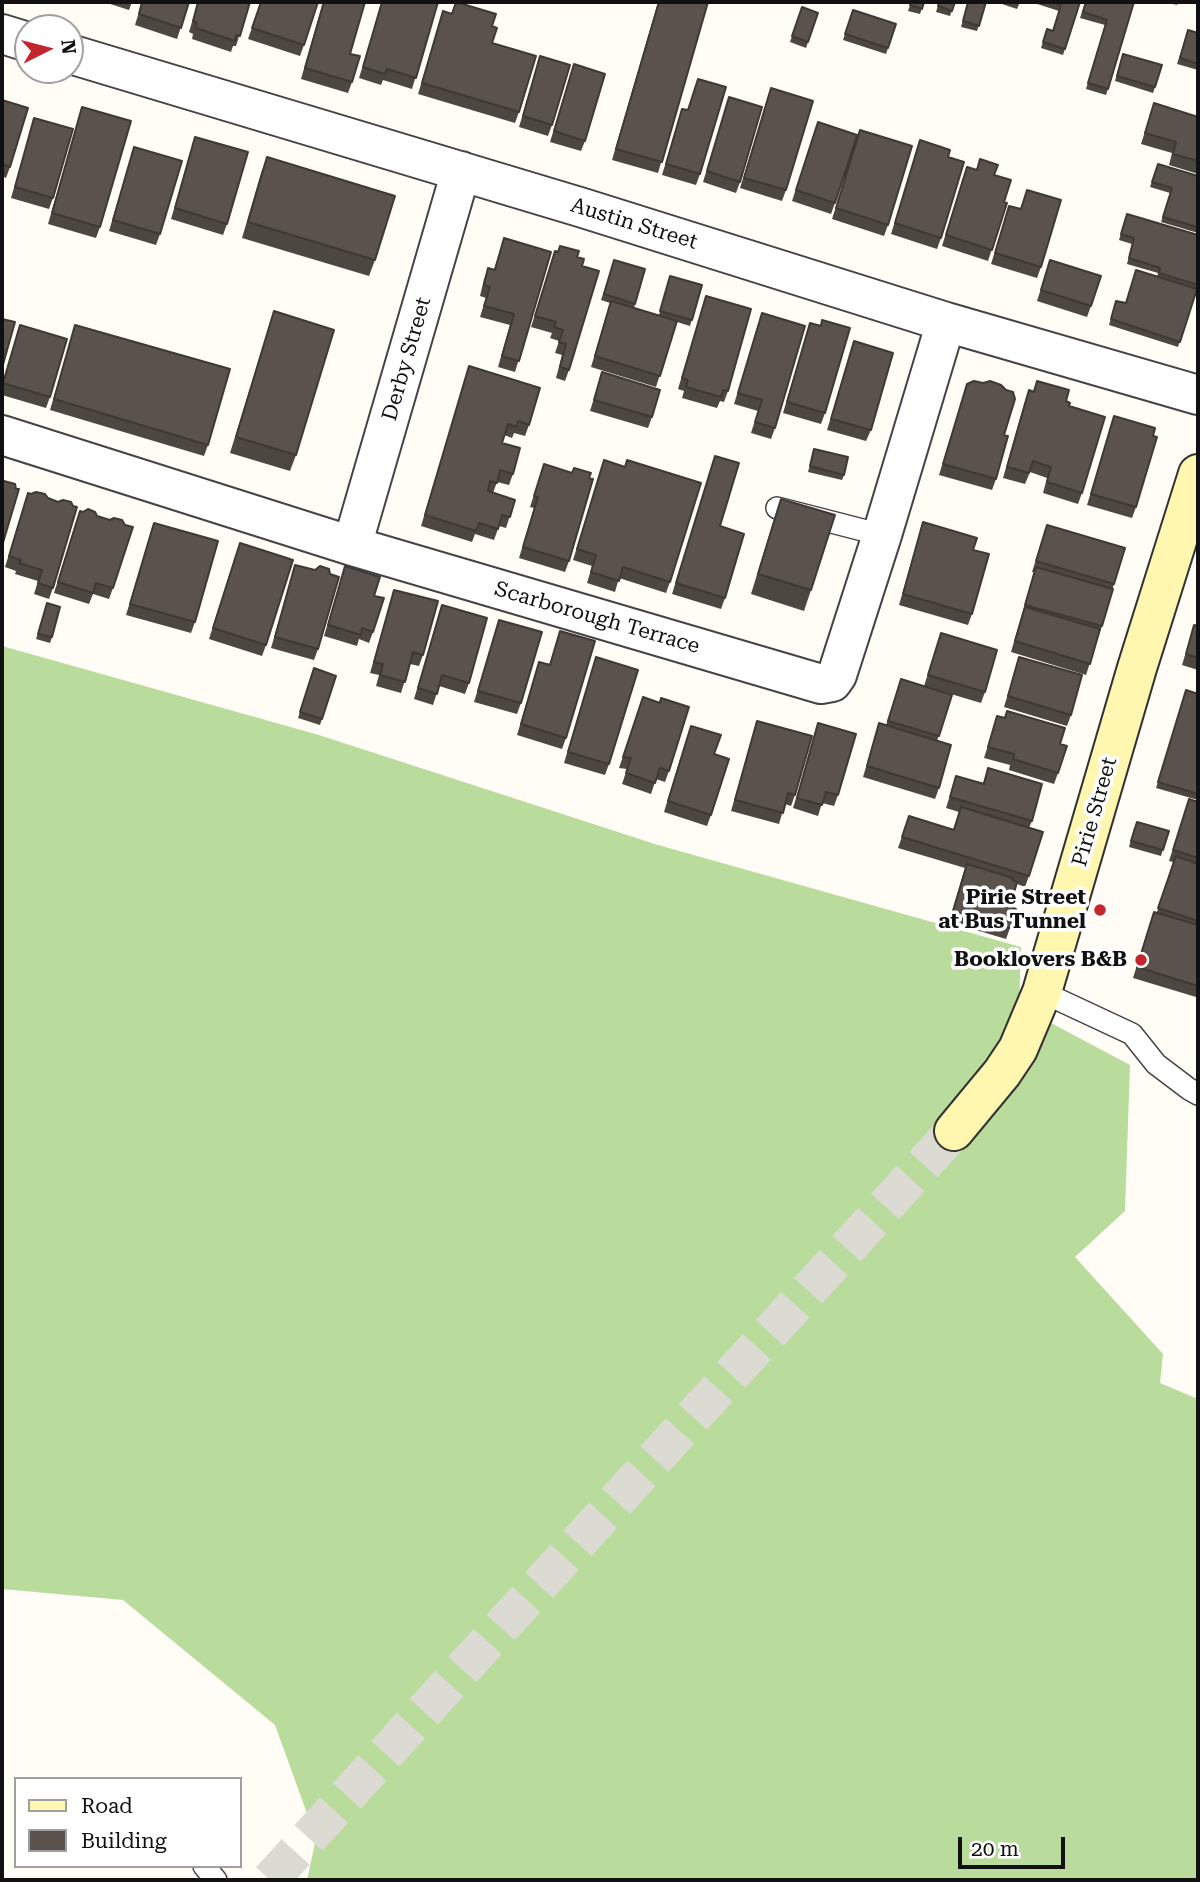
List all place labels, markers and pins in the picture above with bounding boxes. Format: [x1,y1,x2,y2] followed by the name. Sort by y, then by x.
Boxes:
[938,885,1086,935] place label: Pirie Street at Bus Tunnel
[1092,902,1108,918] marker: Pirie Street at Bus Tunnel
[954,947,1127,973] place label: Booklovers B&B
[1133,952,1149,968] marker: Booklovers B&B

